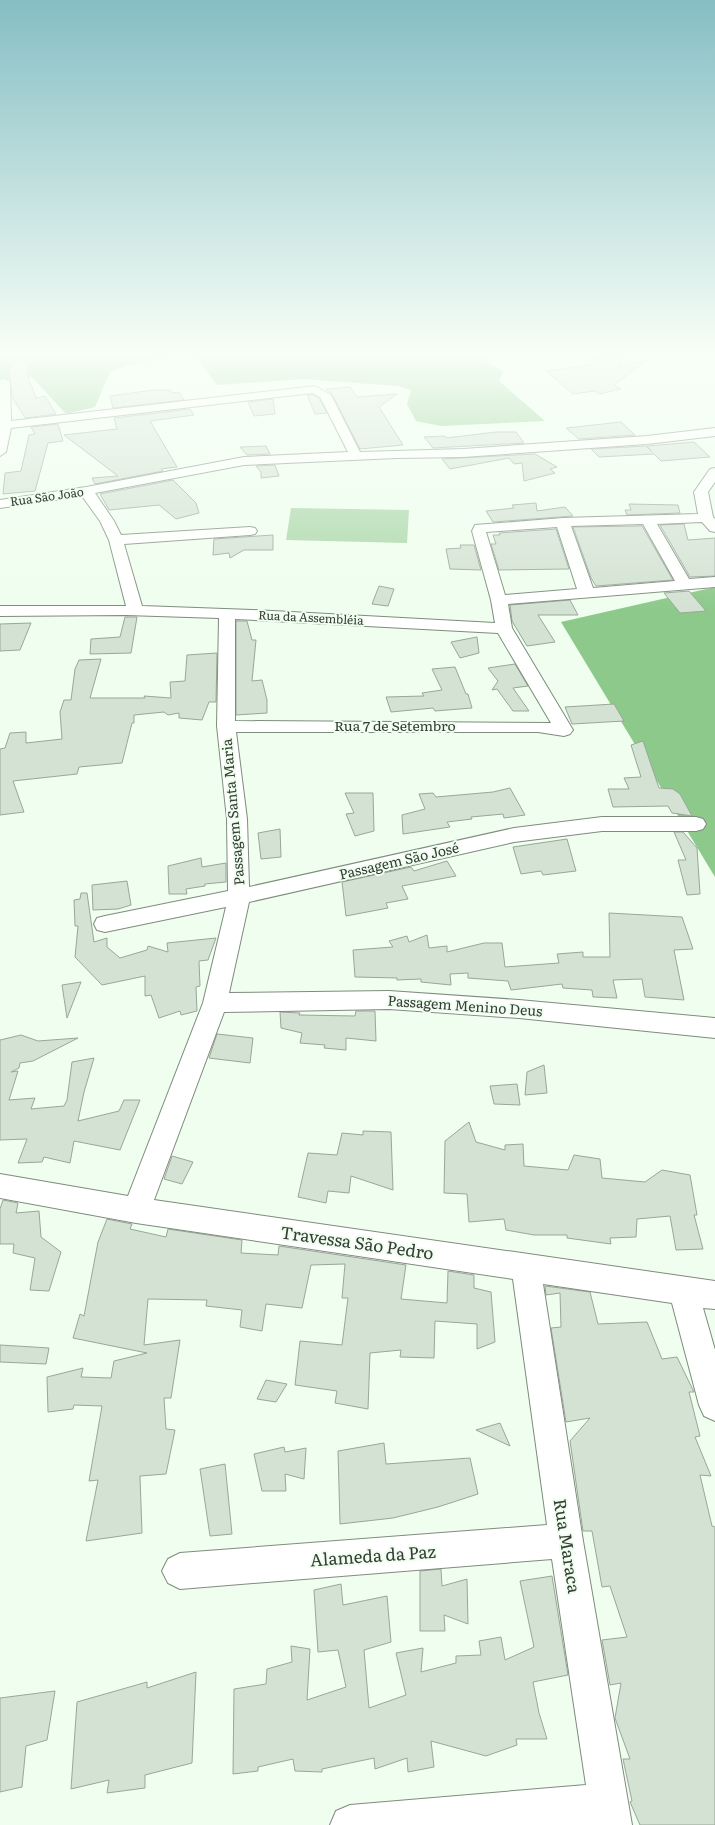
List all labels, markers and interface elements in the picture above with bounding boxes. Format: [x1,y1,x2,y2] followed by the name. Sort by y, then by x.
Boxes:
[9,482,85,510] street label: Rua São João
[258,605,365,629] street label: Rua da Assembléia
[334,715,456,735] street label: Rua 7 de Setembro
[216,737,248,886] street label: Passagem Santa Maria
[337,836,461,884] street label: Passagem São José
[387,990,543,1020] street label: Passagem Menino Deus
[279,1218,435,1265] street label: Travessa São Pedro
[549,1497,588,1596] street label: Rua Maraca
[309,1538,437,1571] street label: Alameda da Paz

